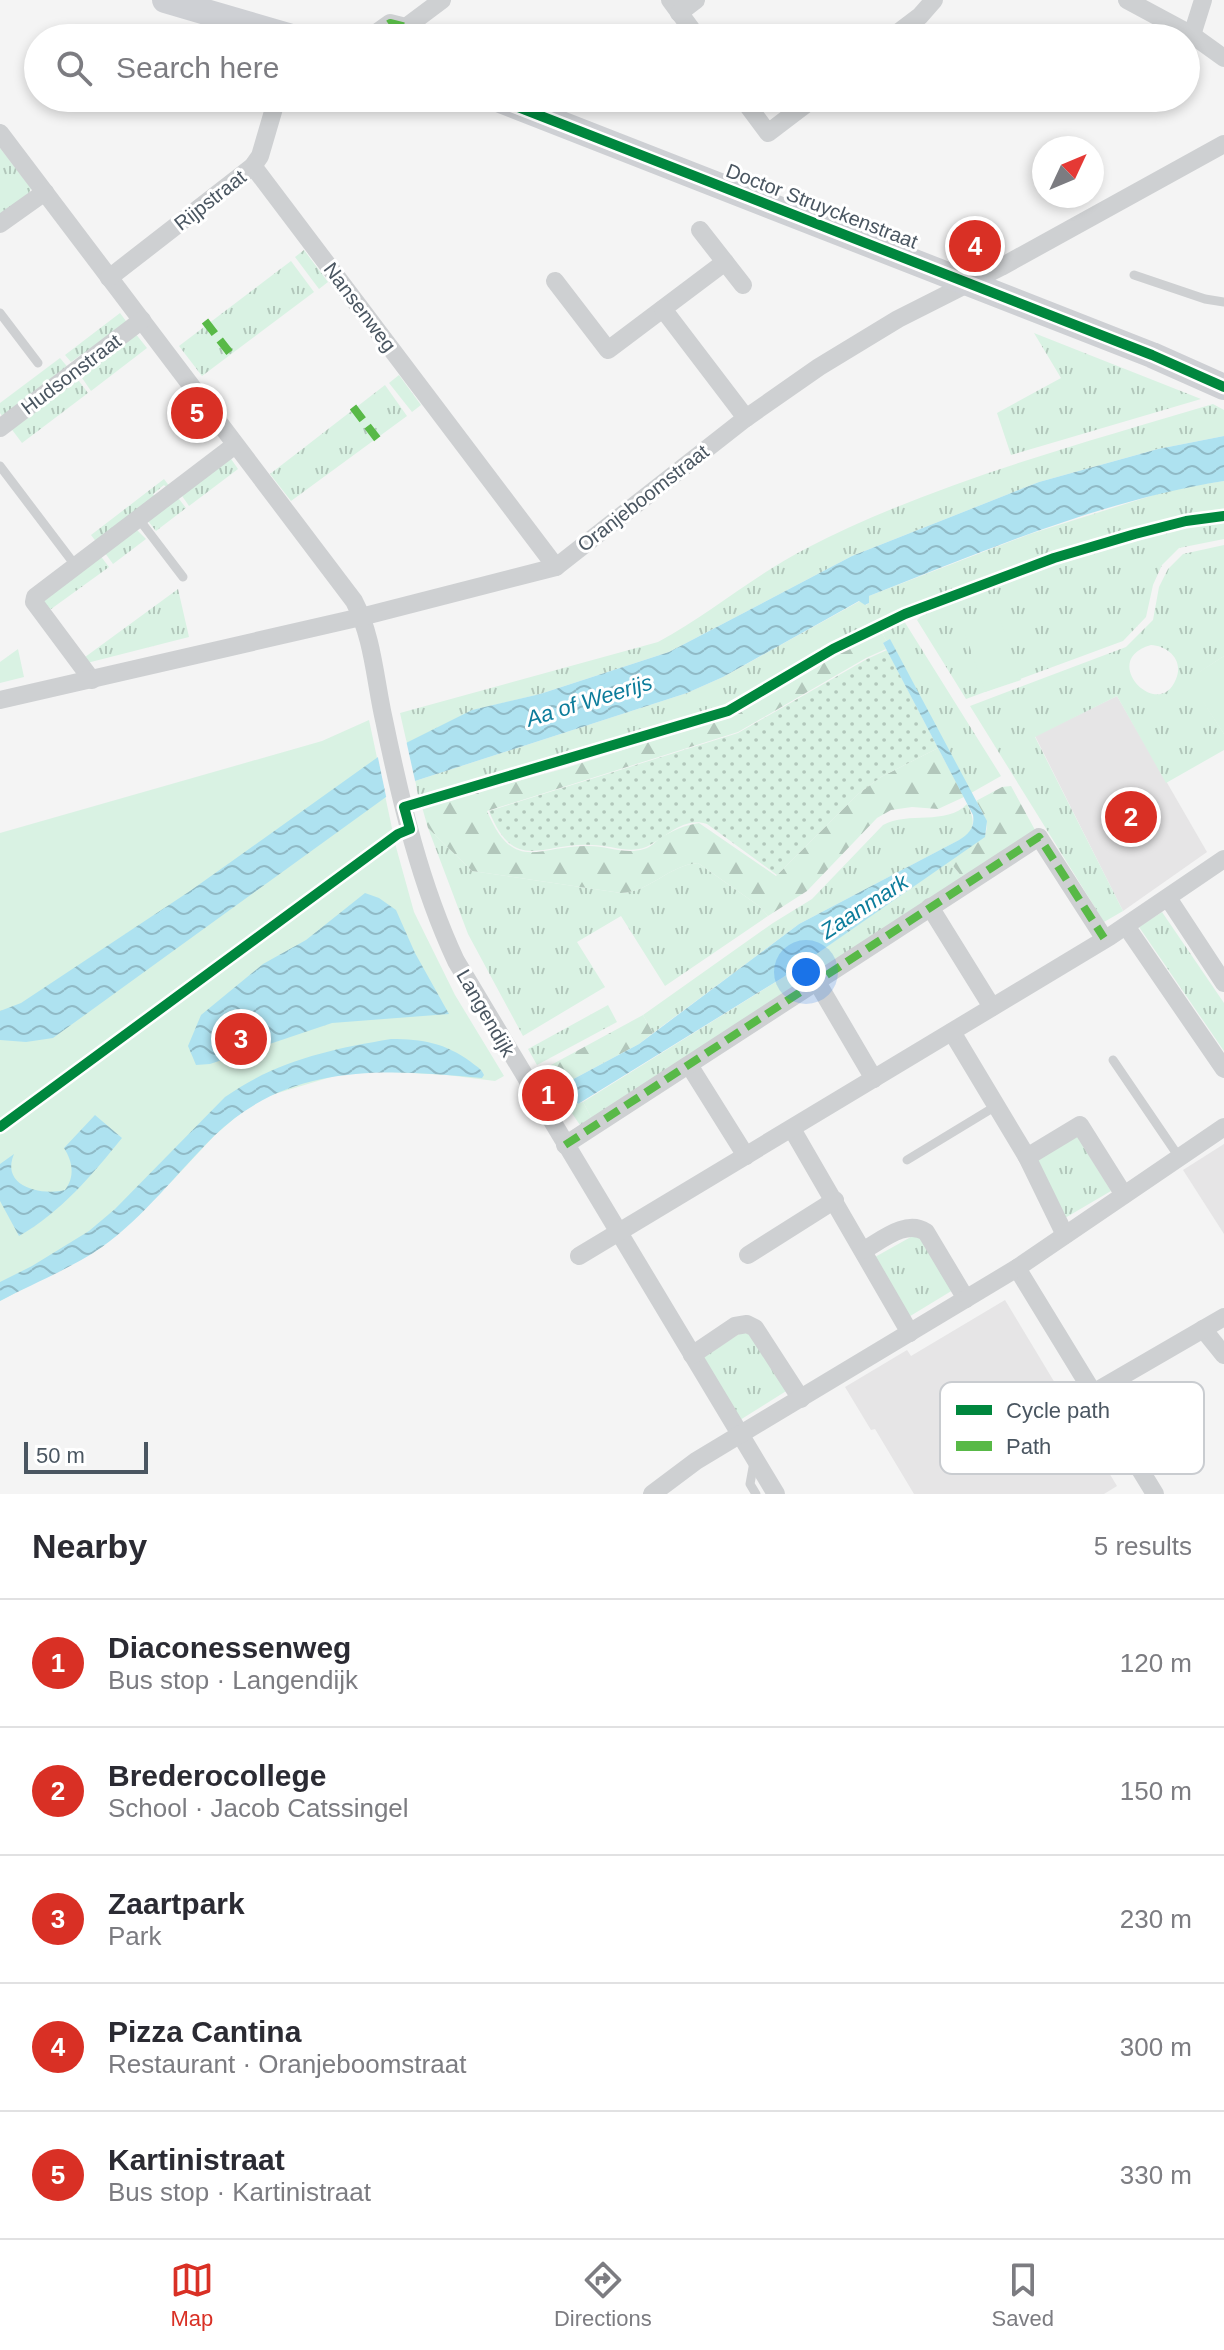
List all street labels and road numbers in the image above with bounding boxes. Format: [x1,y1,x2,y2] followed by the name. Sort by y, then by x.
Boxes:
[723,159,921,253] street label: Doctor Struyckenstraat
[170,165,250,235] street label: Rijpstraat
[319,258,401,356] street label: Nansenweg
[17,329,125,419] street label: Hudsonstraat
[573,440,713,556] street label: Oranjeboomstraat
[452,966,520,1061] street label: Langendijk

